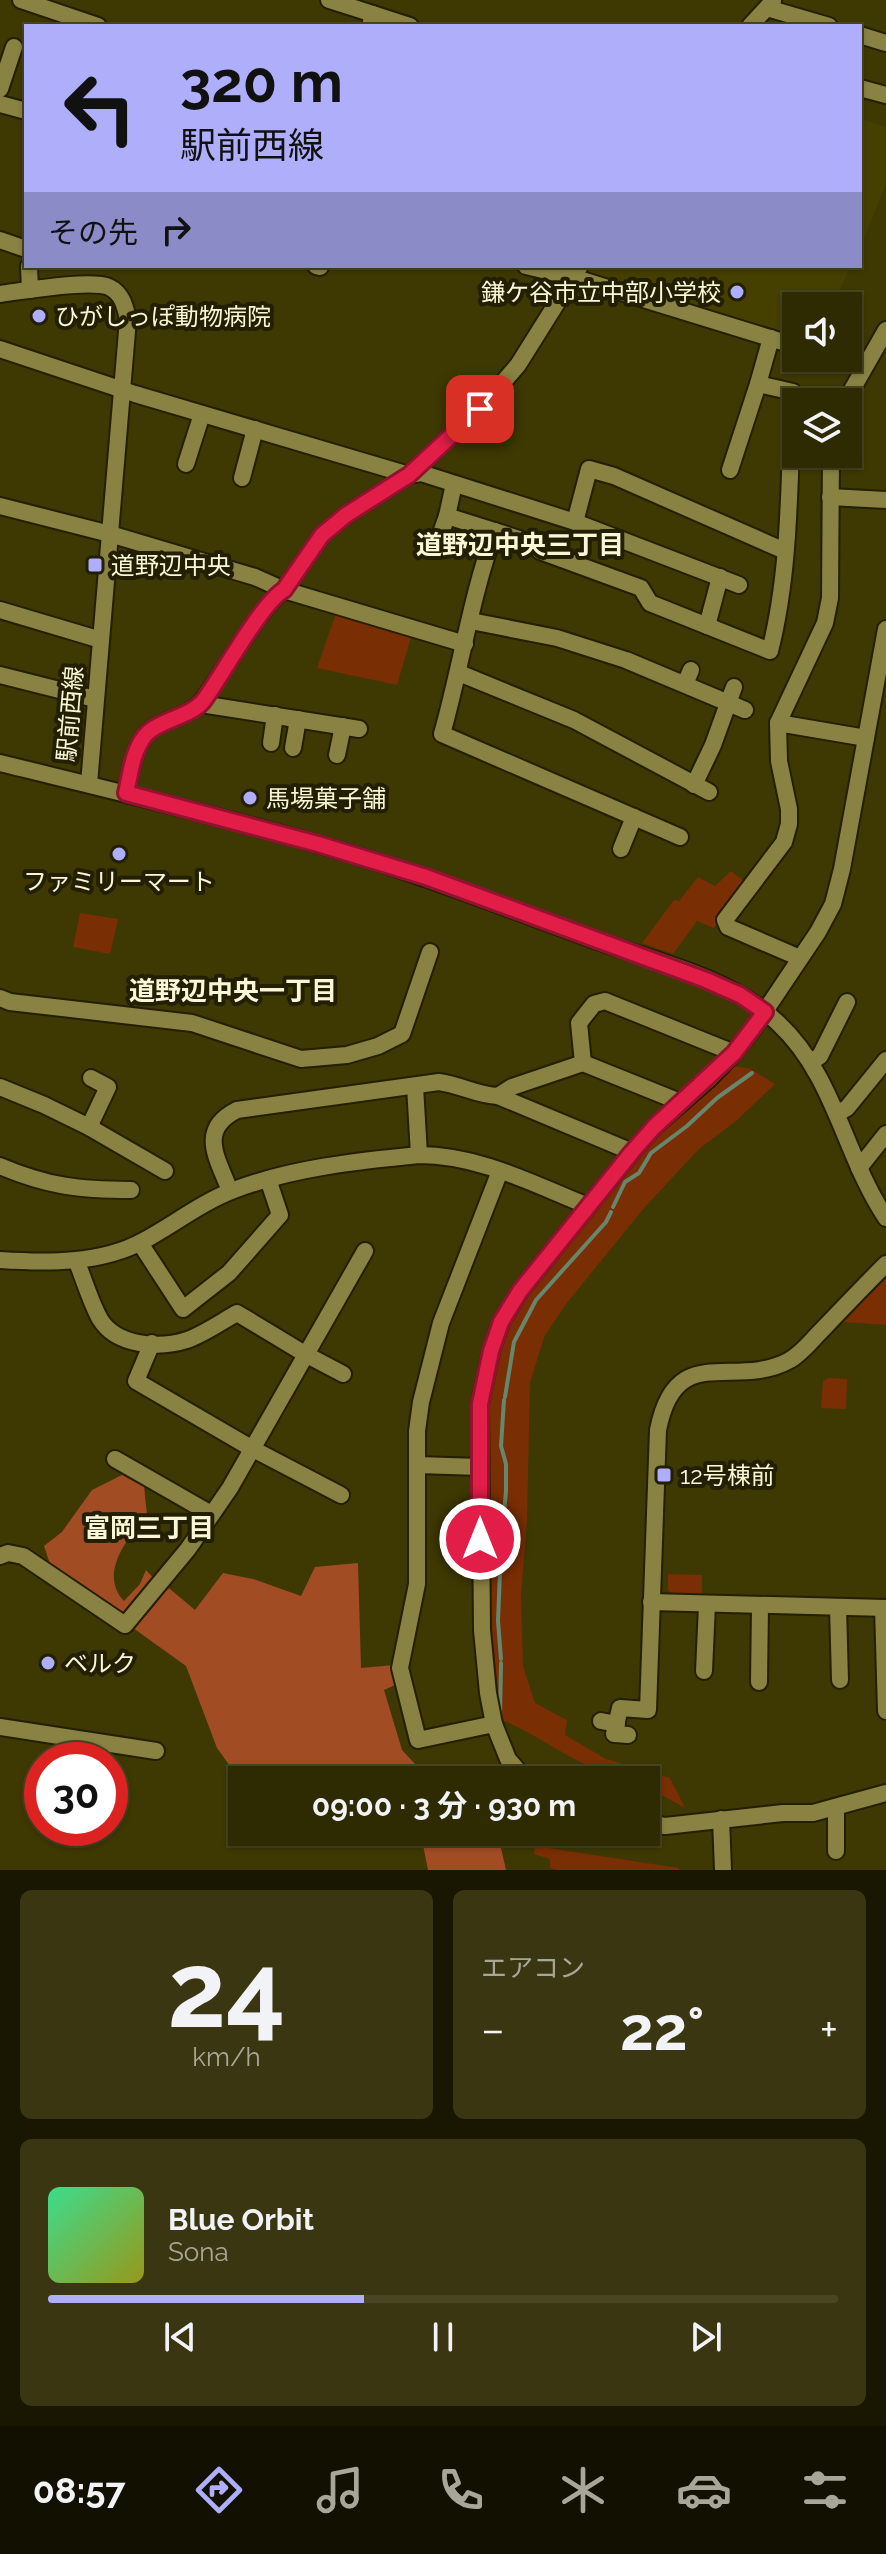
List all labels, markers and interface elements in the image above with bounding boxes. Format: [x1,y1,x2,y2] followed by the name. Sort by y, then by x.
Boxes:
[180,49,343,115] text: 320 m
[48,56,152,160] icon: left
[180,124,324,166] text: 駅前西線
[154,208,198,252] icon: right
[48,215,138,250] text: その先
[481,278,721,307] place label: 鎌ケ谷市立中部小学校
[728,283,746,301] marker: 鎌ケ谷市立中部小学校
[782,292,862,468] map controls
[782,292,862,372] button: sound
[55,302,271,331] place label: ひがしっぽ動物病院
[30,307,48,325] marker: ひがしっぽ動物病院
[446,375,514,443] pin
[458,387,502,431] icon: arrive
[782,388,862,468] button: layers
[416,530,624,560] district label: 道野辺中央三丁目
[111,551,231,580] place label: 道野辺中央
[86,556,104,574] marker: 道野辺中央
[51,665,89,763] street label: 駅前西線
[266,784,386,813] place label: 馬場菓子舗
[241,789,259,807] marker: 馬場菓子舗
[110,845,128,863] marker: ファミリーマート
[23,867,215,896] place label: ファミリーマート
[129,976,337,1006] district label: 道野辺中央一丁目
[680,1461,775,1490] place label: 12号棟前
[655,1466,673,1484] marker: 12号棟前
[438,1497,522,1581] position arrow
[84,1513,214,1543] district label: 富岡三丁目
[64,1649,136,1678] place label: ベルク
[39,1654,57,1672] marker: ベルク
[24,1742,128,1846] speed limit sign: 30
[312,1788,576,1823] text: 09:00 · 3 分 · 930 m
[167,1929,286,2051] text: 24
[481,1953,585,1983] text: エアコン
[620,1994,704,2064] text: 22°
[481,2004,505,2055] text: −
[820,2004,838,2055] text: +
[192,2042,261,2072] text: km/h
[168,2202,314,2237] text: Blue Orbit
[168,2237,229,2267] text: Sona
[158,2315,202,2359] icon: previous
[421,2315,465,2359] icon: pause
[684,2315,728,2359] icon: next
[191,2462,247,2518] icon: directions
[312,2462,368,2518] icon: music
[433,2462,489,2518] icon: phone
[555,2462,611,2518] icon: climate
[676,2462,732,2518] icon: car
[797,2462,853,2518] icon: filters
[33,2469,126,2511] text: 08:57

